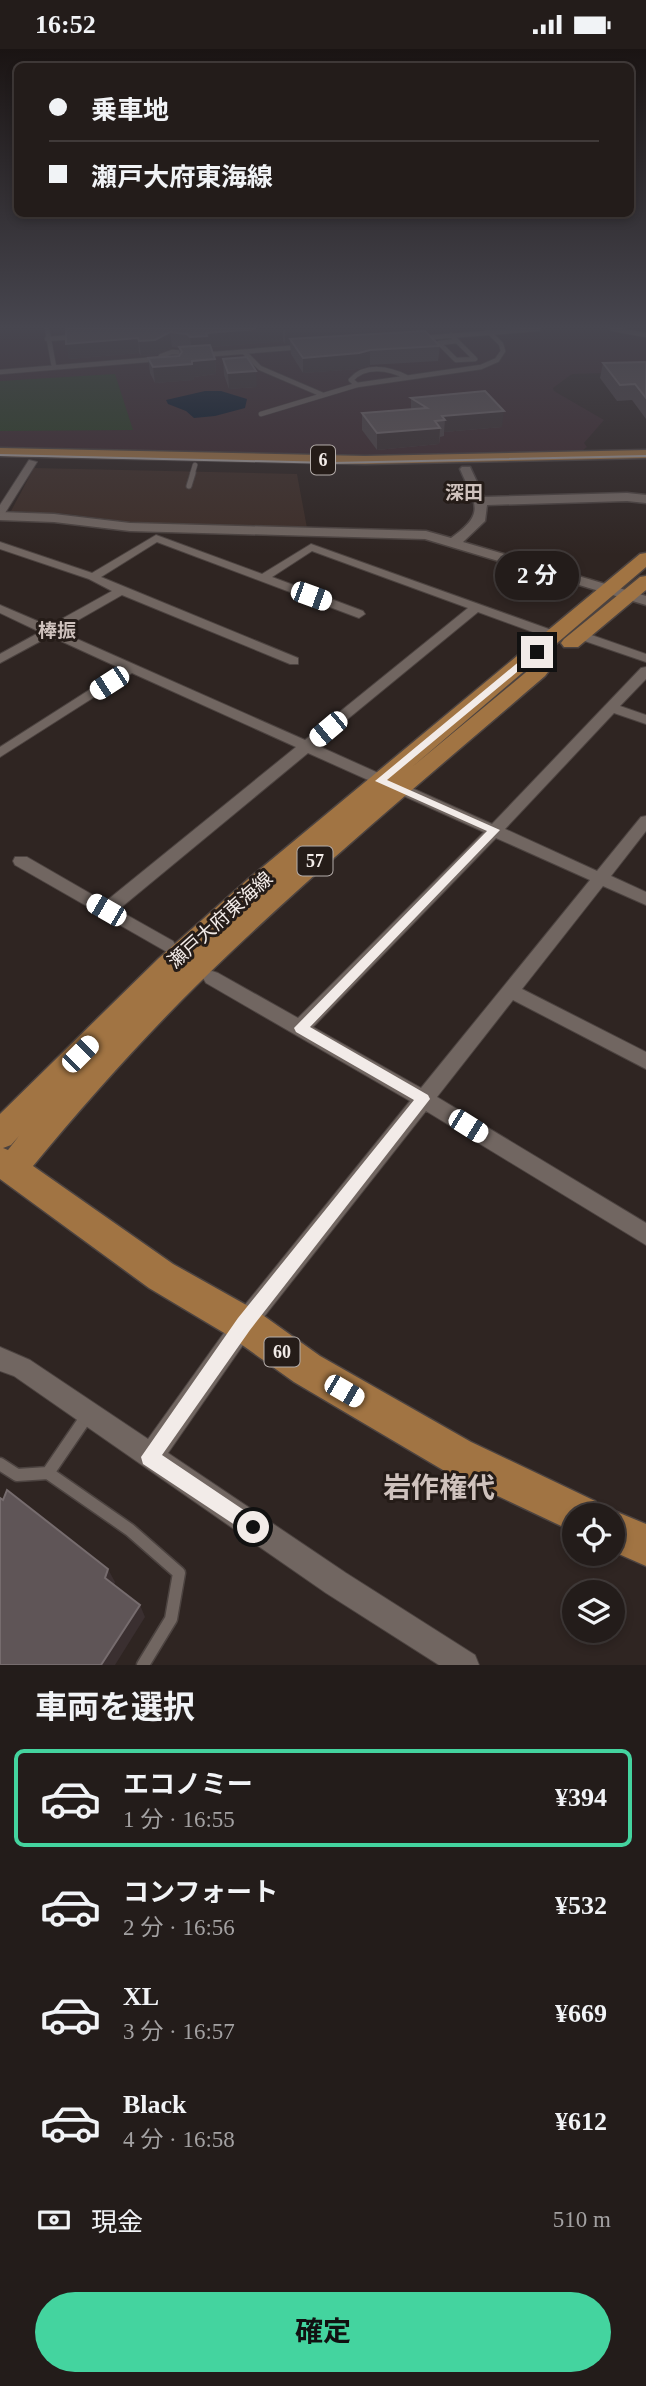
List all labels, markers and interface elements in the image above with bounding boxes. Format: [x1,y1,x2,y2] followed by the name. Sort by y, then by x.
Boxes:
[35,10,96,39] text: 16:52
[91,96,169,125] text: 乗車地
[91,163,273,192] text: 瀬戸大府東海線
[311,445,335,475] road number: 6
[445,482,483,503] district label: 深田
[495,551,579,599] callout: 2 分
[517,563,557,588] text: 2 分
[288,579,335,613] car
[38,620,76,641] district label: 棒振
[521,636,553,668] route end
[86,663,133,703] car
[306,707,351,751] car
[298,847,332,875] road number: 57
[164,868,276,972] street label: 瀬戸大府東海線
[83,890,130,930] car
[58,1032,103,1076] car
[445,1106,492,1146] car
[264,1337,300,1367] road number: 60
[321,1371,368,1411] car
[383,1472,495,1503] district label: 岩作権代
[562,1503,625,1643] map controls
[562,1503,625,1566] button: locate
[237,1511,269,1543] route start
[562,1580,625,1643] button: layers
[35,1689,195,1725] text: 車両を選択
[39,1767,102,1830] icon: car
[123,1770,253,1799] text: エコノミー
[555,1783,607,1812] text: ¥394
[123,1807,235,1832] text: 1 分 · 16:55
[39,1875,102,1938] icon: car
[123,1878,278,1907] text: コンフォート
[555,1891,607,1920] text: ¥532
[123,1915,235,1940] text: 2 分 · 16:56
[123,1982,159,2011] text: XL
[39,1983,102,2046] icon: car
[555,1999,607,2028] text: ¥669
[123,2019,235,2044] text: 3 分 · 16:57
[123,2090,187,2119] text: Black
[39,2091,102,2154] icon: car
[555,2107,607,2136] text: ¥612
[123,2127,235,2152] text: 4 分 · 16:58
[35,2201,73,2239] icon: cash
[553,2207,611,2232] text: 510 m
[91,2208,143,2237] text: 現金
[35,2292,611,2372] button: 確定

